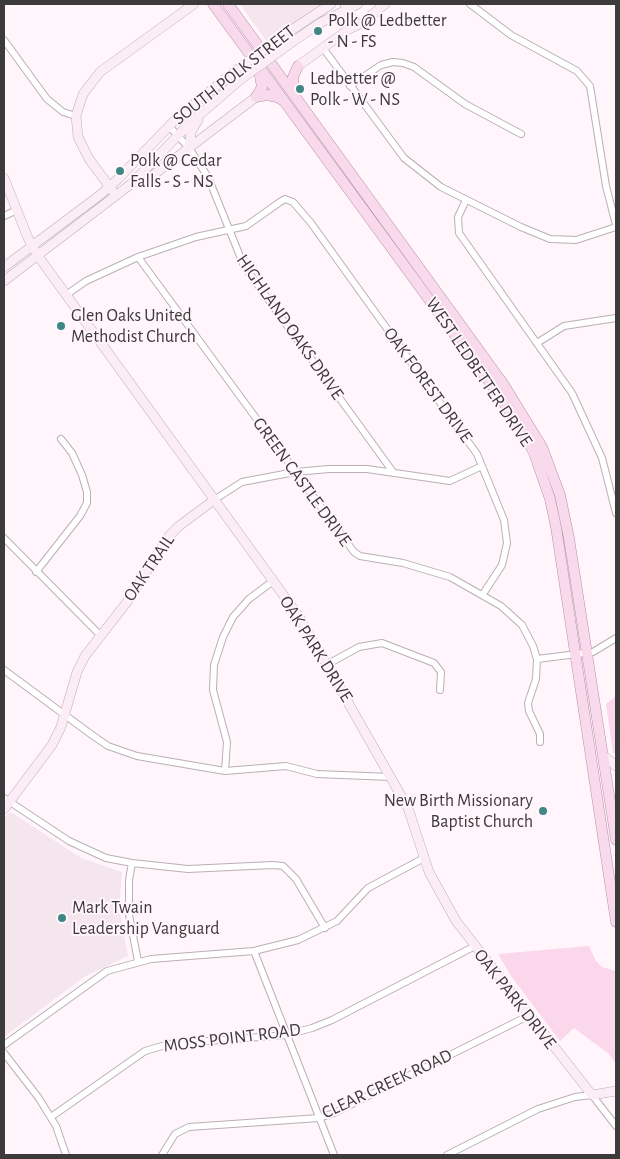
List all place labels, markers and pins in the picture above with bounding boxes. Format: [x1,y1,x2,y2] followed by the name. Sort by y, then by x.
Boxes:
[328,10,447,52] place label: Polk @ Ledbetter - N - FS
[312,25,324,37] marker: Polk @ Ledbetter - N - FS
[310,68,400,110] place label: Ledbetter @ Polk - W - NS
[294,83,306,95] marker: Ledbetter @ Polk - W - NS
[130,150,221,192] place label: Polk @ Cedar Falls - S - NS
[114,165,126,177] marker: Polk @ Cedar Falls - S - NS
[71,305,196,348] place label: Glen Oaks United Methodist Church
[55,320,67,332] marker: Glen Oaks United Methodist Church
[384,790,533,832] place label: New Birth Missionary Baptist Church
[537,805,549,817] marker: New Birth Missionary Baptist Church
[72,897,220,940] place label: Mark Twain Leadership Vanguard
[56,912,68,924] marker: Mark Twain Leadership Vanguard

